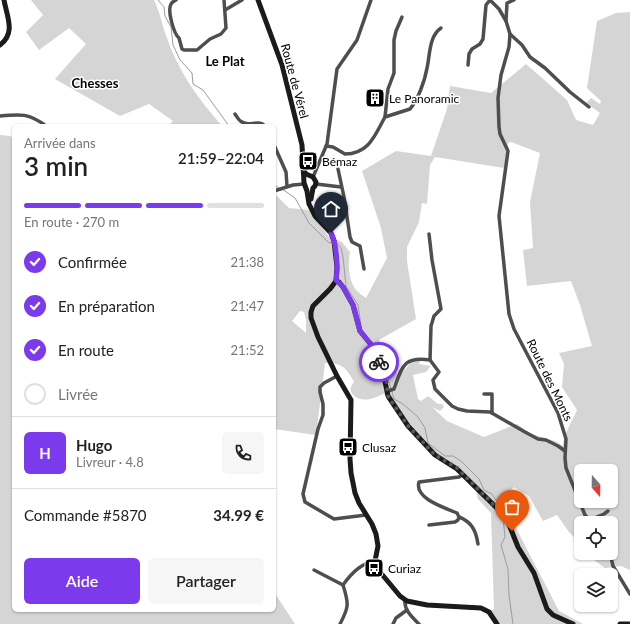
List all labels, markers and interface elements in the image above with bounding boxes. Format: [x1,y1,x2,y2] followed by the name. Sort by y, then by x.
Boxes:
[278,42,312,120] street label: Route de Vérel
[205,53,245,69] district label: Le Plat
[72,75,119,91] district label: Chesses
[364,87,386,109] building icon: Le Panoramic
[389,91,460,106] place label: Le Panoramic
[24,135,96,151] text: Arrivée dans
[178,149,264,167] text: 21:59–22:04
[24,150,88,182] text: 3 min
[297,150,319,172] bus stop icon: Bémaz
[322,154,358,169] place label: Bémaz
[314,192,348,233] pin
[320,198,342,220] icon: home
[24,214,119,230] text: En route · 270 m
[24,251,46,273] icon: check
[58,253,127,271] text: Confirmée
[231,254,264,270] text: 21:38
[24,295,46,317] icon: check
[58,297,155,315] text: En préparation
[231,298,264,314] text: 21:47
[524,336,576,424] street label: Route des Monts
[24,339,46,361] icon: check
[58,341,114,359] text: En route
[231,342,264,358] text: 21:52
[359,342,399,382] courier
[368,351,390,373] icon: bike
[58,385,98,403] text: Livrée
[222,432,264,474] button: phone
[76,436,112,454] text: Hugo
[337,436,359,458] bus stop icon: Clusaz
[362,440,397,455] place label: Clusaz
[39,444,51,462] text: H
[76,454,144,470] text: Livreur · 4.8
[574,464,618,508] north arrow
[574,464,618,612] map controls
[495,490,529,531] pin
[501,496,523,518] icon: bag
[24,506,147,524] text: Commande #5870
[213,506,264,524] text: 34.99 €
[574,516,618,560] button: locate
[363,557,385,579] bus stop icon: Curiaz
[24,558,140,604] button: Aide
[148,558,264,604] button: Partager
[388,561,422,576] place label: Curiaz
[574,568,618,612] button: layers

